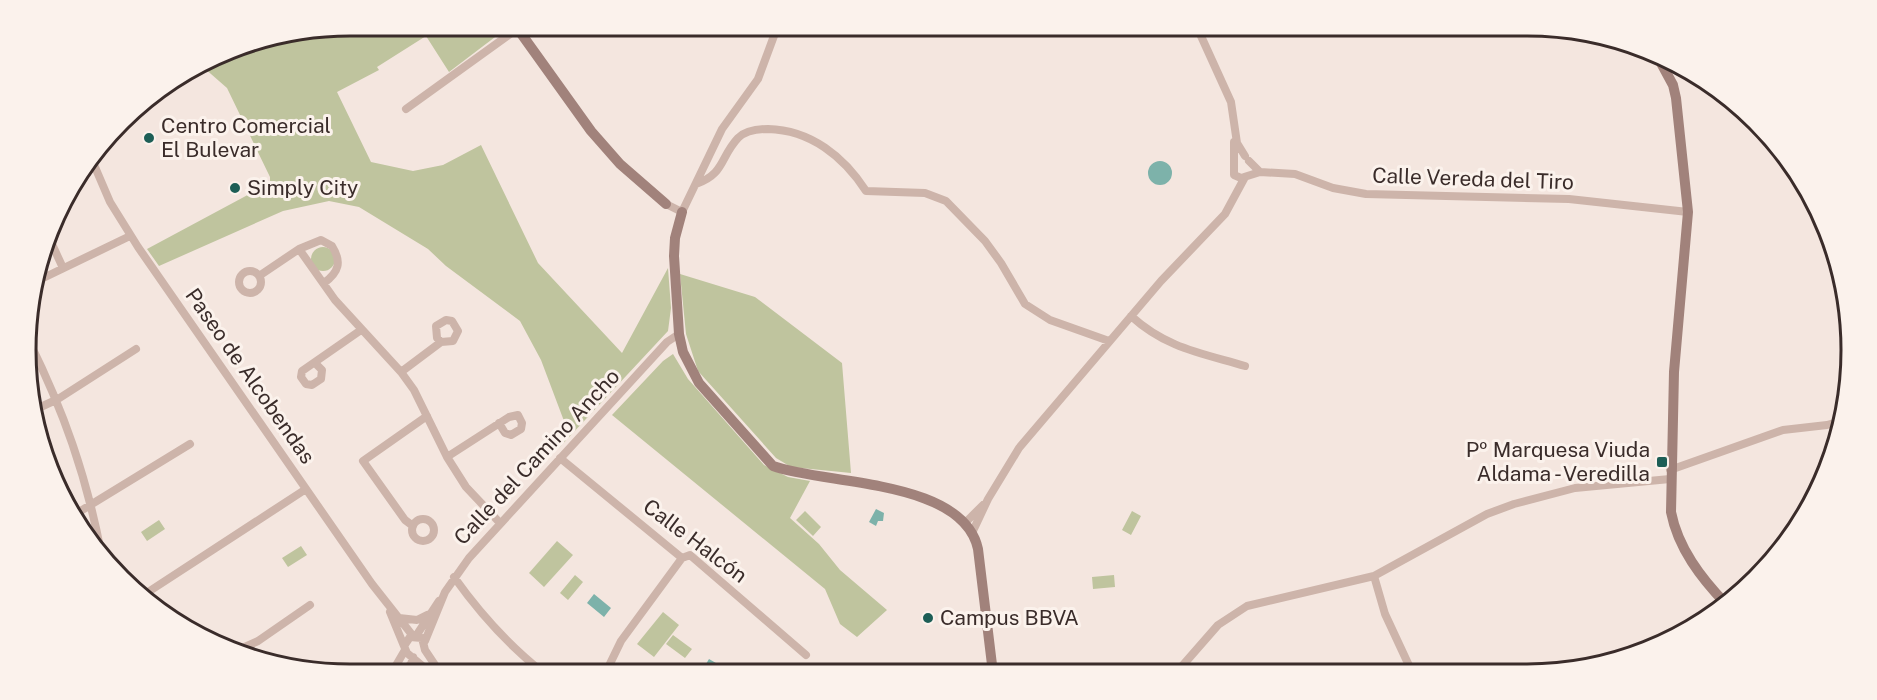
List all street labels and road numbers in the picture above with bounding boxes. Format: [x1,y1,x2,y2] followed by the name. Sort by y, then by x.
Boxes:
[1372,162,1574,195] street label: Calle Vereda del Tiro
[180,283,320,468] street label: Paseo de Alcobendas
[449,364,625,550] street label: Calle del Camino Ancho
[638,493,752,588] street label: Calle Halcón

